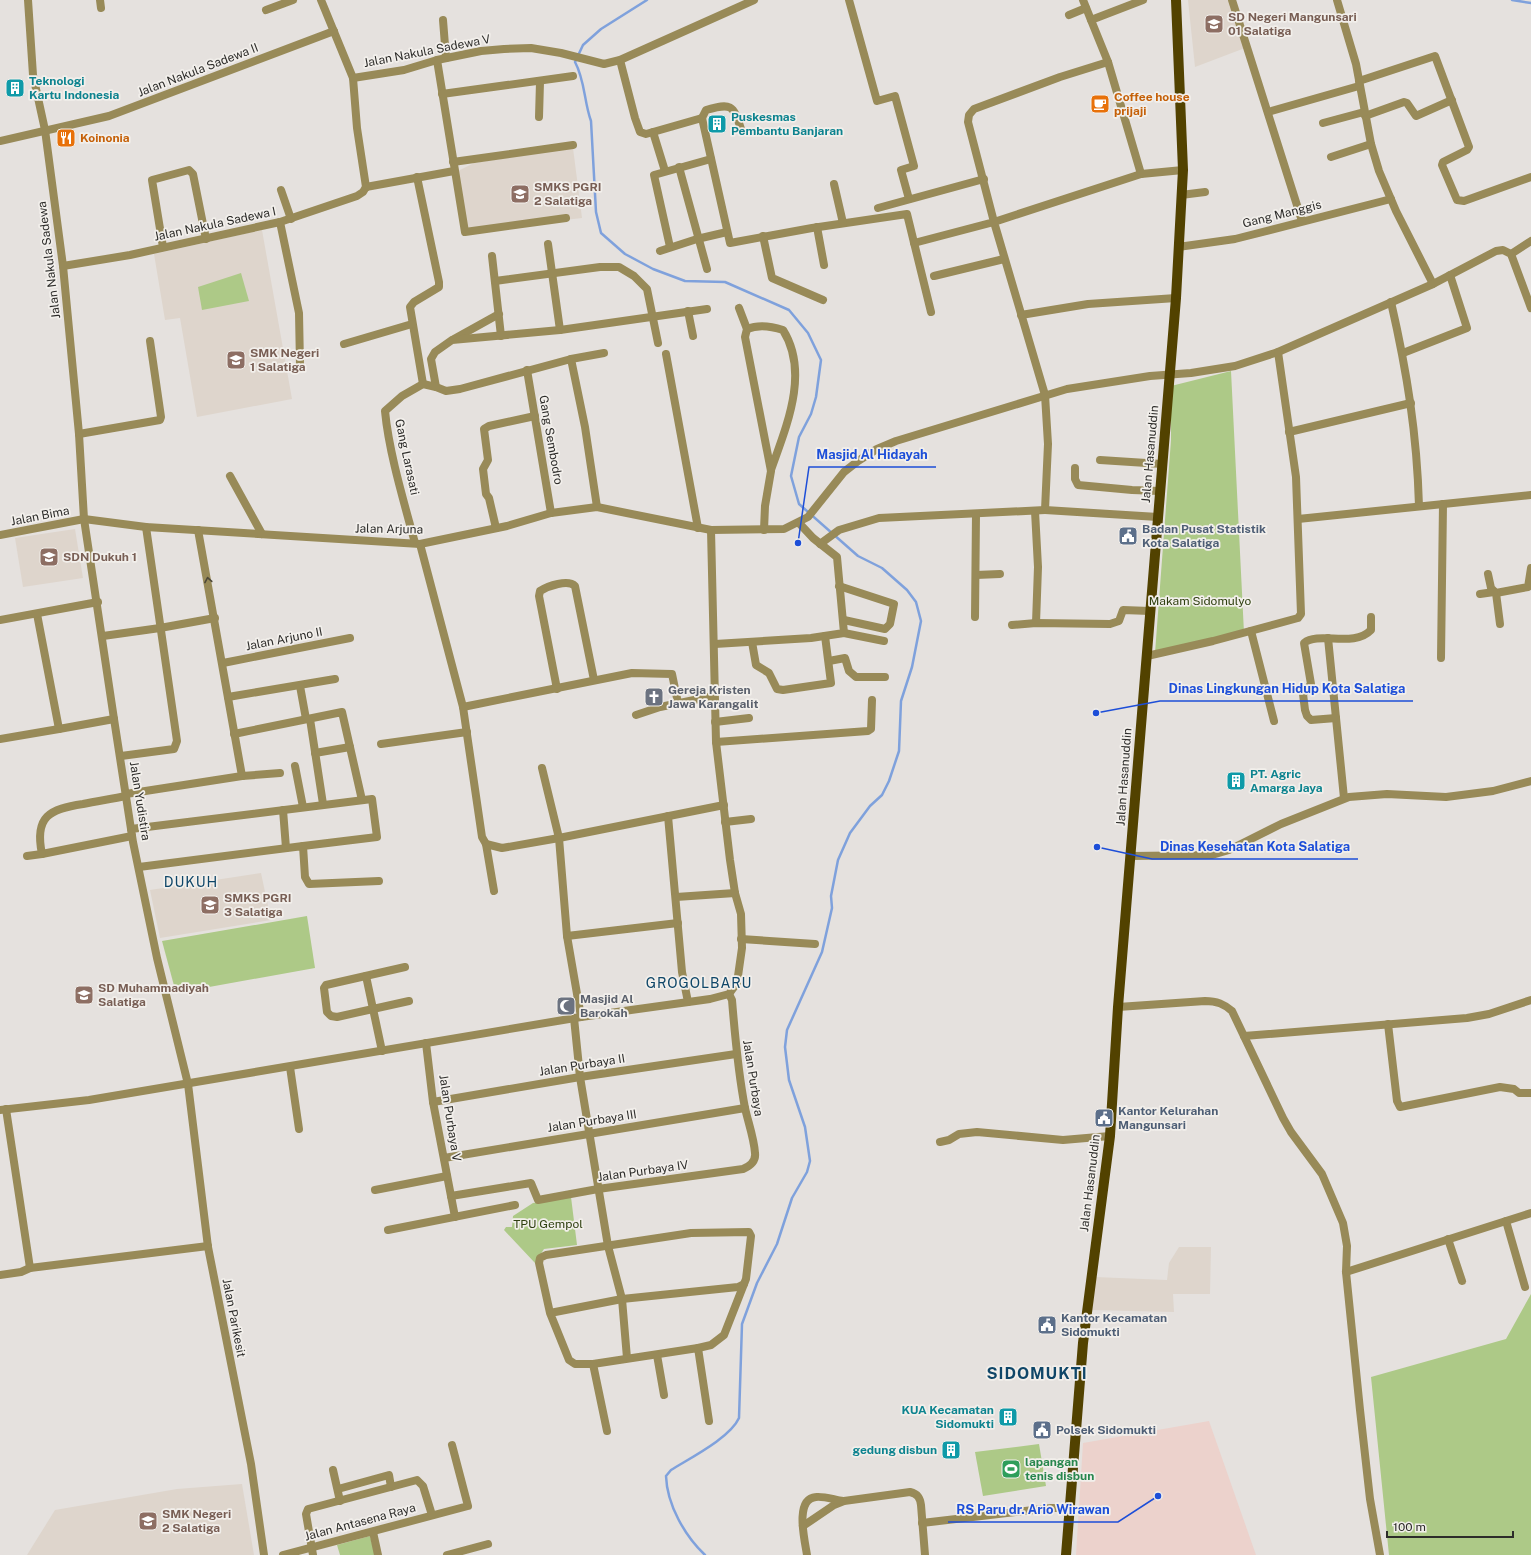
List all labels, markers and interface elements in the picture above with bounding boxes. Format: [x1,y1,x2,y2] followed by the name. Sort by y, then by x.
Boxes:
[1228,10,1357,38] place label: SD Negeri Mangunsari 01 Salatiga
[1203,13,1225,35] school or university icon: SD Negeri Mangunsari 01 Salatiga
[362,32,492,70] street label: Jalan Nakula Sadewa V
[136,41,260,99] street label: Jalan Nakula Sadewa II
[29,74,119,102] place label: Teknologi Kartu Indonesia
[4,77,26,99] building icon: Teknologi Kartu Indonesia
[1114,90,1190,118] place label: Coffee house prijaji
[1089,93,1111,115] cafe icon: Coffee house prijaji
[731,110,843,138] place label: Puskesmas Pembantu Banjaran
[706,113,728,135] building icon: Puskesmas Pembantu Banjaran
[55,127,77,149] restaurant icon: Koinonia
[80,131,130,145] place label: Koinonia
[534,180,602,208] place label: SMKS PGRI 2 Salatiga
[509,183,531,205] school or university icon: SMKS PGRI 2 Salatiga
[1241,197,1323,231] street label: Gang Manggis
[35,201,63,319] street label: Jalan Nakula Sadewa
[153,204,277,244] street label: Jalan Nakula Sadewa I
[250,346,319,374] place label: SMK Negeri 1 Salatiga
[225,349,247,371] school or university icon: SMK Negeri 1 Salatiga
[536,394,566,486] street label: Gang Sembodro
[1139,404,1161,503] street label: Jalan Hasanuddin
[392,418,422,496] street label: Gang Larasati
[809,442,936,467] callout: Masjid Al Hidayah
[816,447,928,462] text: Masjid Al Hidayah
[9,503,71,529] street label: Jalan Bima
[355,521,423,537] street label: Jalan Arjuna
[1142,522,1266,550] place label: Badan Pusat Statistik Kota Salatiga
[1117,525,1139,547] public building icon: Badan Pusat Statistik Kota Salatiga
[38,546,60,568] school or university icon: SDN Dukuh 1
[63,550,137,564] place label: SDN Dukuh 1
[204,576,212,583] one-way arrow
[1149,594,1252,608] park label: Makam Sidomulyo
[244,625,324,653] street label: Jalan Arjuno II
[1160,676,1413,701] callout: Dinas Lingkungan Hidup Kota Salatiga
[1169,681,1405,696] text: Dinas Lingkungan Hidup Kota Salatiga
[668,683,758,711] place label: Gereja Kristen Jawa Karangalit
[643,686,665,708] church icon: Gereja Kristen Jawa Karangalit
[1114,728,1134,826] street label: Jalan Hasanuddin
[127,760,153,842] street label: Jalan Yudistira
[1250,767,1323,795] place label: PT. Agric Amarga Jaya
[1225,770,1247,792] building icon: PT. Agric Amarga Jaya
[1152,834,1358,859] callout: Dinas Kesehatan Kota Salatiga
[1160,839,1350,854] text: Dinas Kesehatan Kota Salatiga
[164,874,218,890] district label: DUKUH
[224,891,292,919] place label: SMKS PGRI 3 Salatiga
[199,894,221,916] school or university icon: SMKS PGRI 3 Salatiga
[646,975,752,991] district label: GROGOLBARU
[98,981,209,1009] place label: SD Muhammadiyah Salatiga
[73,984,95,1006] school or university icon: SD Muhammadiyah Salatiga
[580,992,633,1020] place label: Masjid Al Barokah
[555,995,577,1017] mosque icon: Masjid Al Barokah
[740,1039,766,1117] street label: Jalan Purbaya
[538,1051,626,1079] street label: Jalan Purbaya II
[436,1074,464,1162] street label: Jalan Purbaya V
[1118,1104,1218,1132] place label: Kantor Kelurahan Mangunsari
[546,1107,638,1135] street label: Jalan Purbaya III
[1093,1107,1115,1129] public building icon: Kantor Kelurahan Mangunsari
[1077,1133,1103,1233] street label: Jalan Hasanuddin
[597,1158,689,1184] street label: Jalan Purbaya IV
[513,1217,583,1231] park label: TPU Gempol
[219,1277,249,1359] street label: Jalan Parikesit
[1061,1311,1167,1339] place label: Kantor Kecamatan Sidomukti
[1036,1314,1058,1336] public building icon: Kantor Kecamatan Sidomukti
[986,1364,1088,1383] district label: SIDOMUKTI
[901,1403,994,1431] place label: KUA Kecamatan Sidomukti
[997,1406,1019,1428] building icon: KUA Kecamatan Sidomukti
[1031,1419,1053,1441] public building icon: Polsek Sidomukti
[1056,1423,1156,1437] place label: Polsek Sidomukti
[940,1439,962,1461] building icon: gedung disbun
[853,1443,937,1457] place label: gedung disbun
[1025,1455,1094,1483] place label: lapangan tenis disbun
[1000,1458,1022,1480] sports icon: lapangan tenis disbun
[948,1497,1118,1522] callout: RS Paru dr. Ario Wirawan
[303,1500,417,1544] street label: Jalan Antasena Raya
[956,1502,1110,1517] text: RS Paru dr. Ario Wirawan
[162,1507,231,1535] place label: SMK Negeri 2 Salatiga
[137,1510,159,1532] school or university icon: SMK Negeri 2 Salatiga
[1387,1513,1513,1539] scale bar
[1393,1520,1426,1534] text: 100 m

